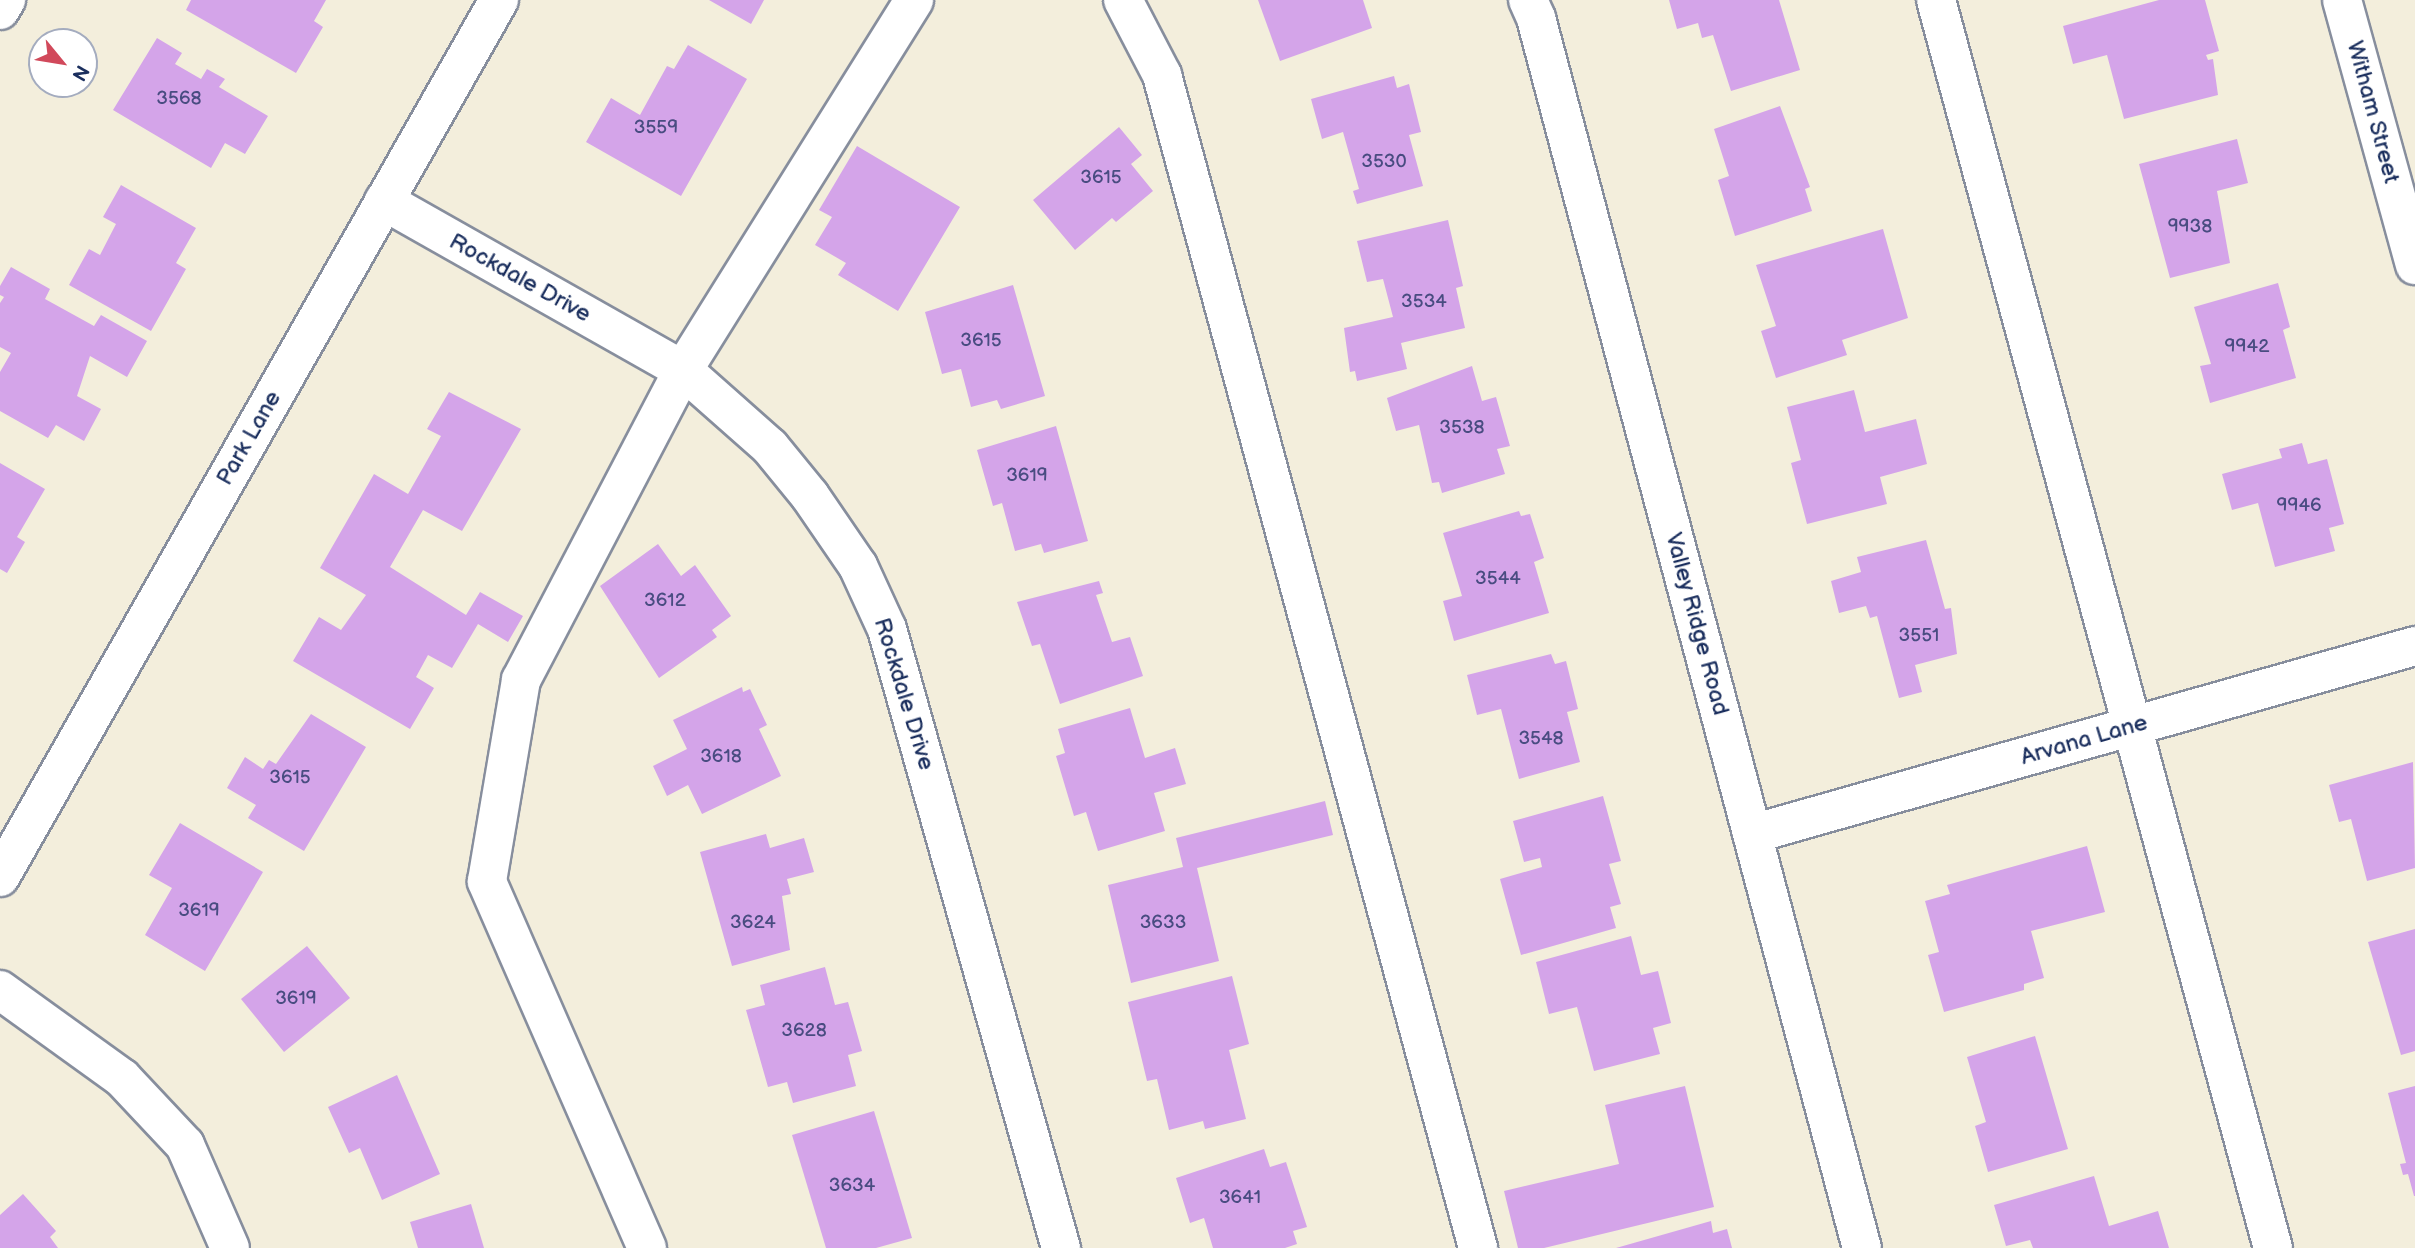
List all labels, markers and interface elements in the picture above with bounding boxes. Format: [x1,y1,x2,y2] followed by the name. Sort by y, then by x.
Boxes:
[28,28,98,98] north arrow
[2341,38,2405,186] street label: Witham Street
[66,61,93,85] text: N
[156,88,202,110] house number: 3568
[634,117,678,139] house number: 3559
[1361,151,1407,173] house number: 3530
[1080,167,1122,189] house number: 3615
[2168,216,2212,238] house number: 9938
[444,228,596,328] street label: Rockdale Drive
[1401,291,1447,313] house number: 3534
[960,330,1002,352] house number: 3615
[2225,336,2269,358] house number: 9942
[211,386,287,490] street label: Park Lane
[1439,417,1485,439] house number: 3538
[1006,465,1048,487] house number: 3619
[2276,495,2322,517] house number: 9946
[1659,529,1735,719] street label: Valley Ridge Road
[1475,568,1521,590] house number: 3544
[644,590,686,612] house number: 3612
[868,615,940,773] street label: Rockdale Drive
[1899,625,1939,647] house number: 3551
[2017,709,2151,771] street label: Arvana Lane
[1518,728,1564,750] house number: 3548
[700,746,742,768] house number: 3618
[269,767,311,789] house number: 3615
[178,900,220,922] house number: 3619
[730,912,776,934] house number: 3624
[1140,912,1186,934] house number: 3633
[275,988,317,1010] house number: 3619
[781,1020,827,1042] house number: 3628
[829,1175,875,1197] house number: 3634
[1219,1187,1261,1209] house number: 3641

